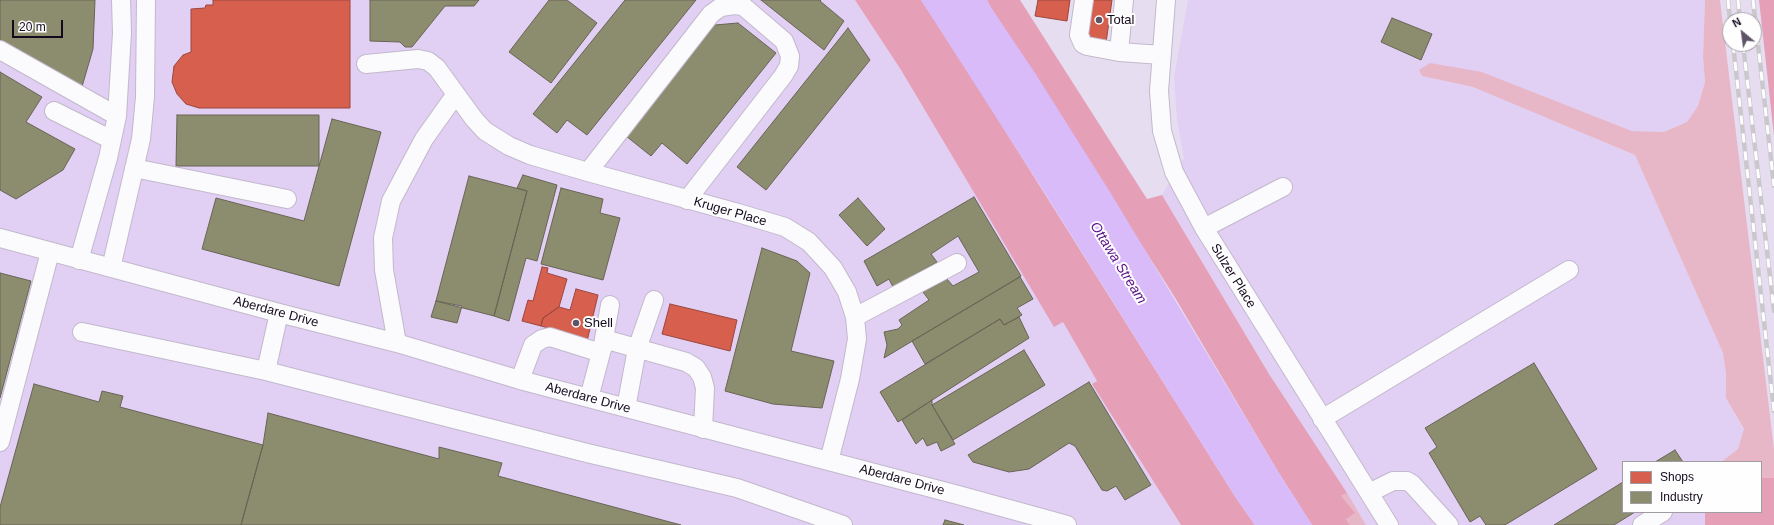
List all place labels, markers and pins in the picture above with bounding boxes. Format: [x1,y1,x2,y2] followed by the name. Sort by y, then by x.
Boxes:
[1107,12,1134,28] place label: Total
[1094,15,1104,25] marker: Total
[584,315,613,331] place label: Shell
[571,318,581,328] marker: Shell

